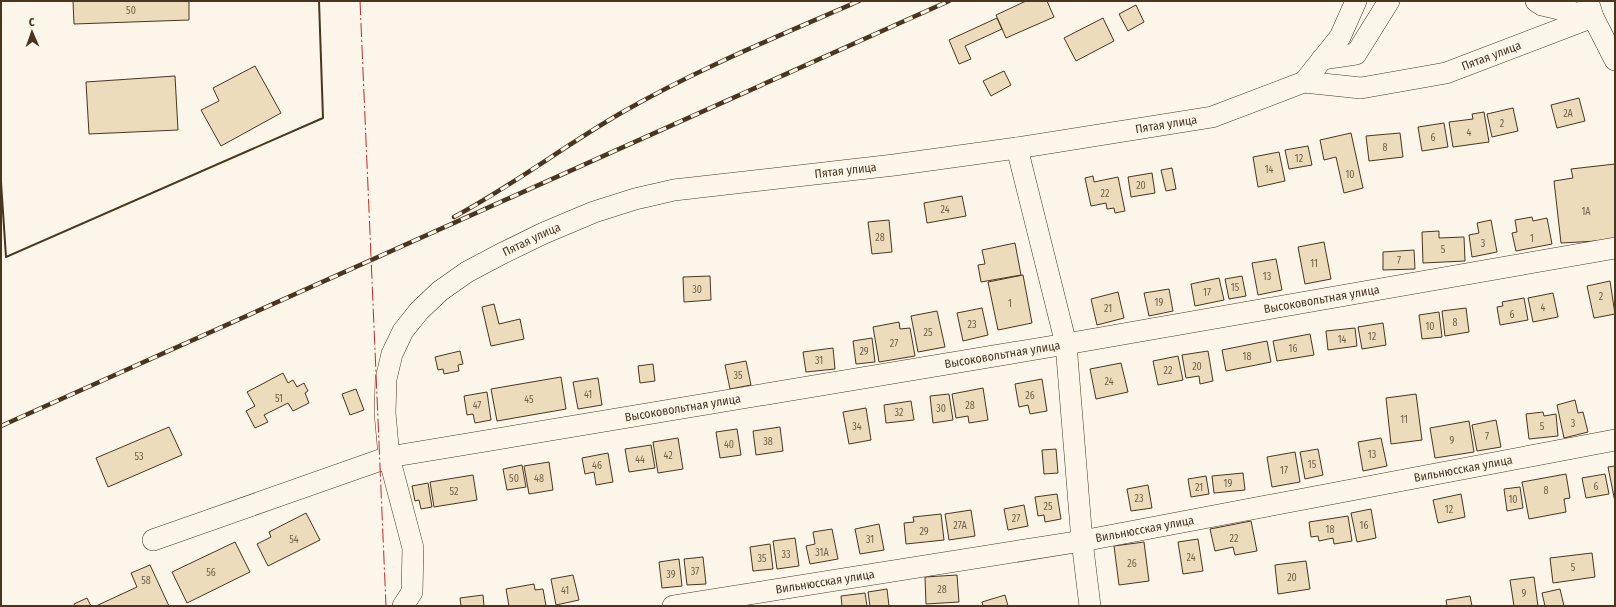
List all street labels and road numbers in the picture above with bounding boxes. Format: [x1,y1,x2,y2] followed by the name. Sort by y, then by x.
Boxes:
[1460,38,1523,73] street label: Пятая улица
[1134,112,1198,136] street label: Пятая улица
[814,160,877,181] street label: Пятая улица
[500,220,563,259] street label: Пятая улица
[1263,282,1381,316] street label: Высоковольтная улица
[943,338,1061,371] street label: Высоковольтная улица
[624,391,742,425] street label: Высоковольтная улица
[1413,453,1514,485] street label: Вильнюсская улица
[1094,513,1195,545] street label: Вильнюсская улица
[775,567,876,597] street label: Вильнюсская улица

